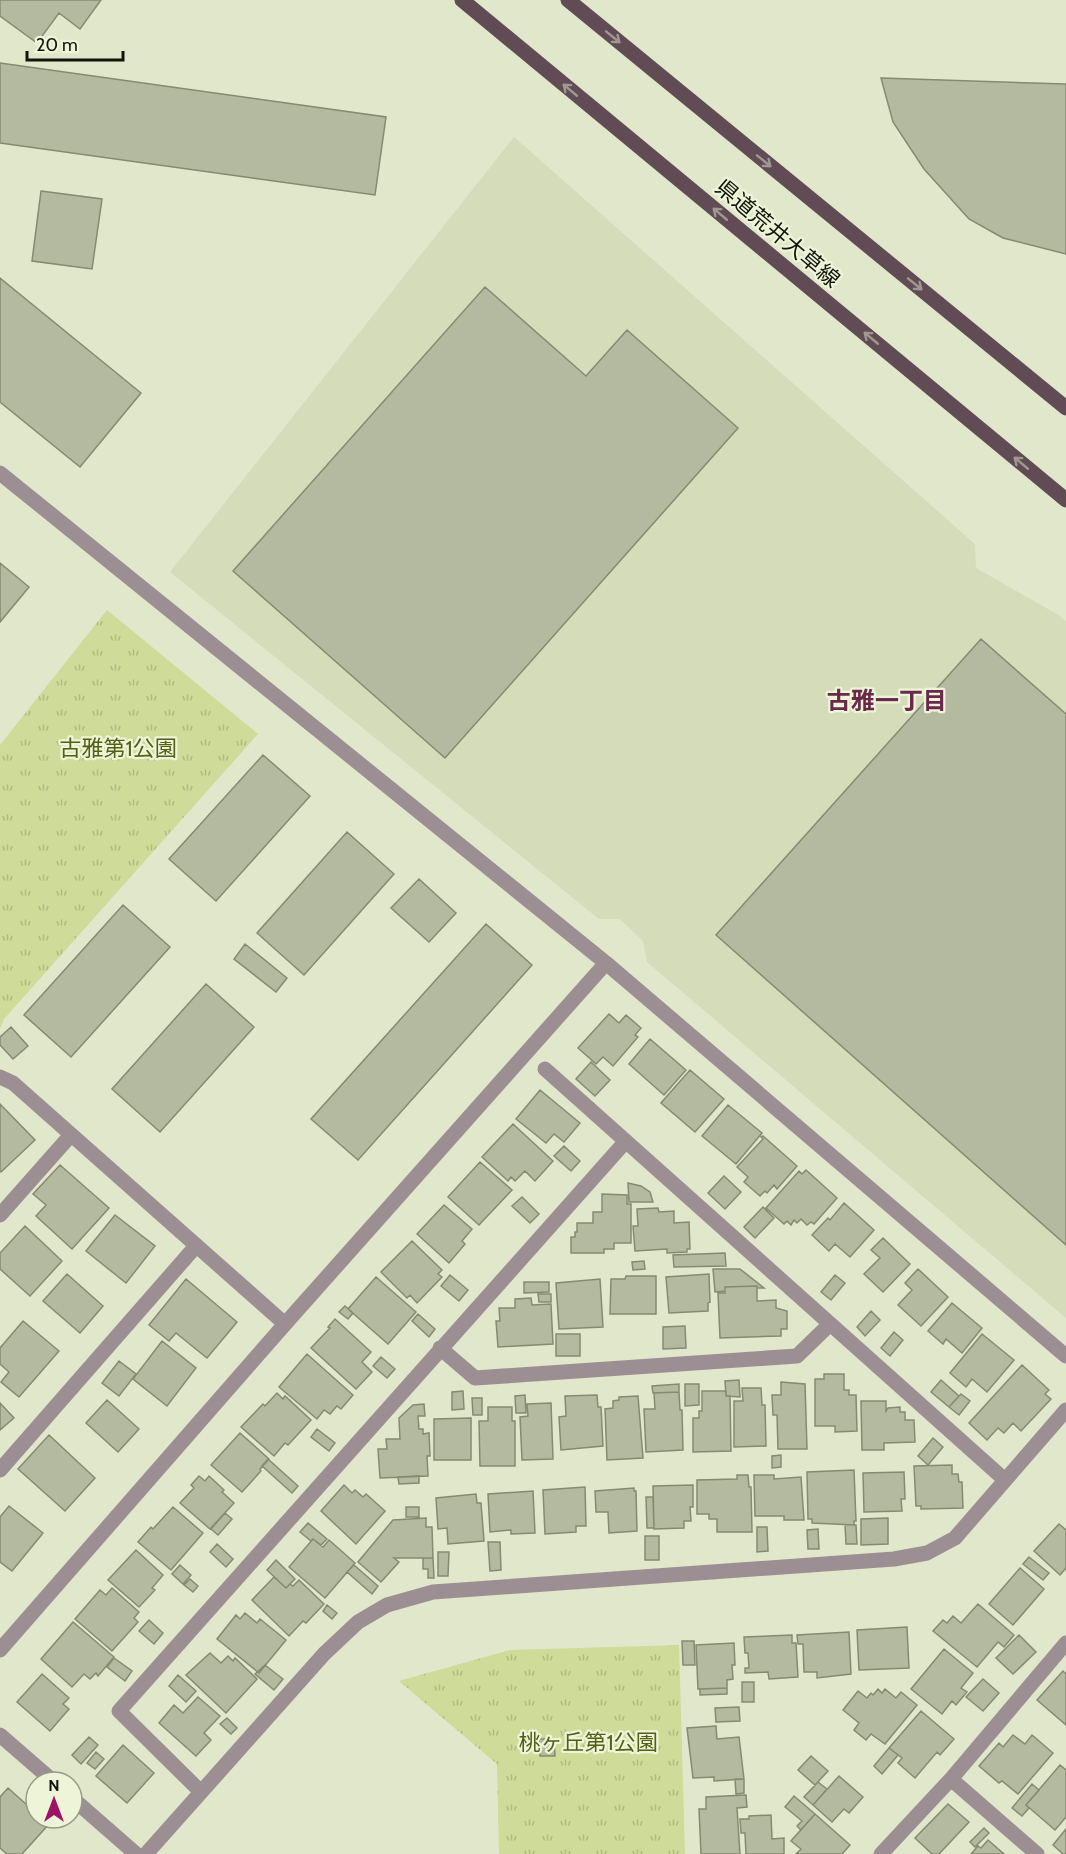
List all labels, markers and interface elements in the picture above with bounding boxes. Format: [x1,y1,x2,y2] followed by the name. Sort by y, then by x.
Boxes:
[27,24,123,62] scale bar
[605,30,620,44] one-way arrow
[36,34,78,56] text: 20 m
[562,83,578,96] one-way arrow
[756,154,772,167] one-way arrow
[710,174,845,293] street label: 県道荒井大草線
[713,208,729,221] one-way arrow
[907,278,923,291] one-way arrow
[863,332,879,345] one-way arrow
[1013,456,1029,469] one-way arrow
[827,686,947,715] district label: 古雅一丁目
[59,735,177,762] park label: 古雅第1公園
[518,1729,658,1756] park label: 桃ヶ丘第1公園
[24,1770,84,1830] north arrow
[48,1776,60,1795] text: N

